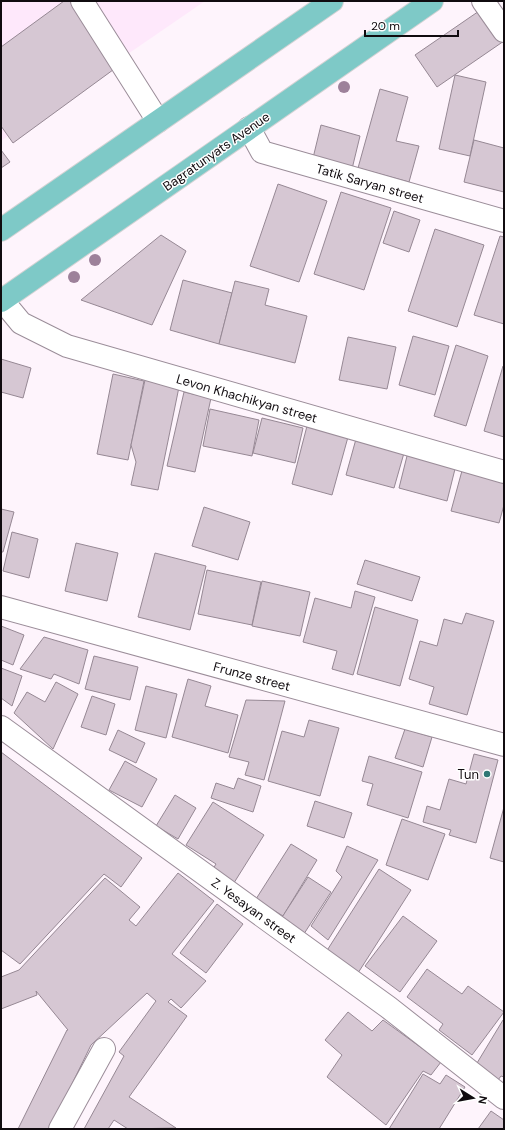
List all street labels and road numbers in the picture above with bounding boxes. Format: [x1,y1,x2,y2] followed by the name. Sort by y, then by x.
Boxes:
[160,108,273,195] street label: Bagratunyats Avenue
[314,160,426,207] street label: Tatik Saryan street
[174,370,319,427] street label: Levon Khachikyan street
[212,658,292,695] street label: Frunze street
[208,874,299,947] street label: Z. Yesayan street

